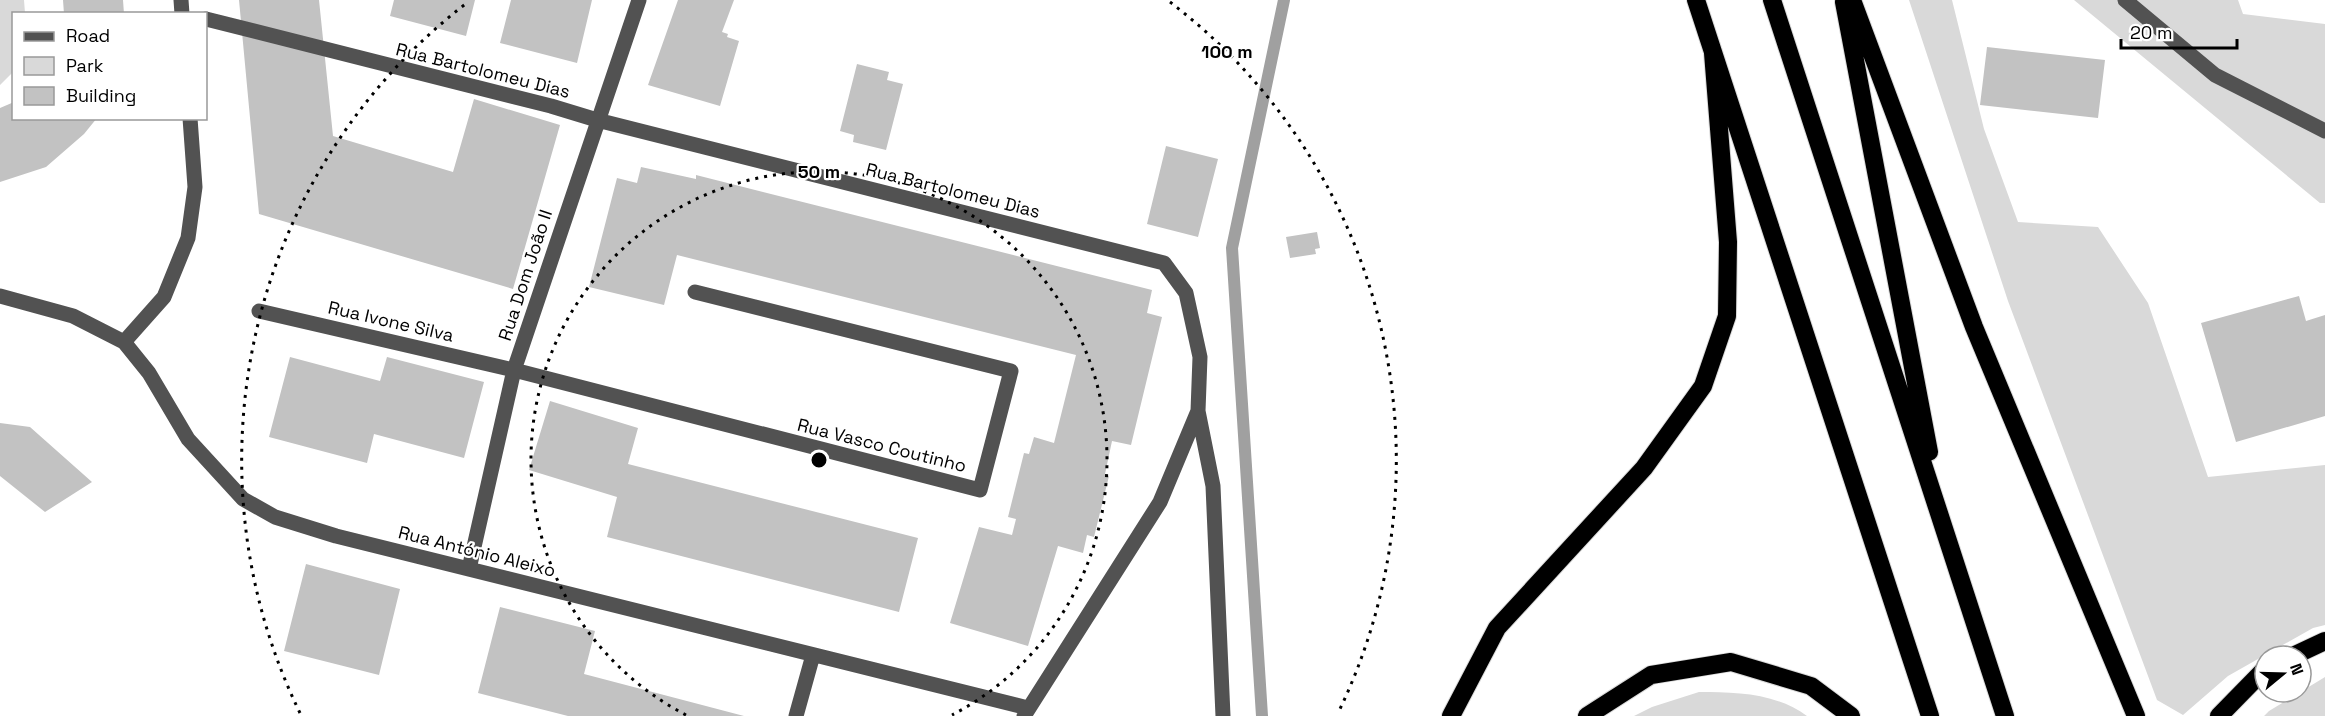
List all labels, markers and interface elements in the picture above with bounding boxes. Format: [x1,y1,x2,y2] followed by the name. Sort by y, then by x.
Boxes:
[12,12,207,120] legend
[2121,12,2236,50] scale bar
[2130,21,2173,44] text: 20 m
[66,24,110,47] text: Road
[393,37,573,103] street label: Rua Bartolomeu Dias
[1201,40,1253,63] text: 100 m
[66,54,104,77] text: Park
[66,84,136,107] text: Building
[863,157,1043,223] street label: Rua Bartolomeu Dias
[798,160,840,183] text: 50 m
[493,207,557,343] street label: Rua Dom João II
[326,295,456,347] street label: Rua Ivone Silva
[795,413,969,477] street label: Rua Vasco Coutinho
[809,450,829,470] centre of rings
[396,520,558,582] street label: Rua António Aleixo
[2253,644,2313,704] north arrow
[2285,661,2308,678] text: N

